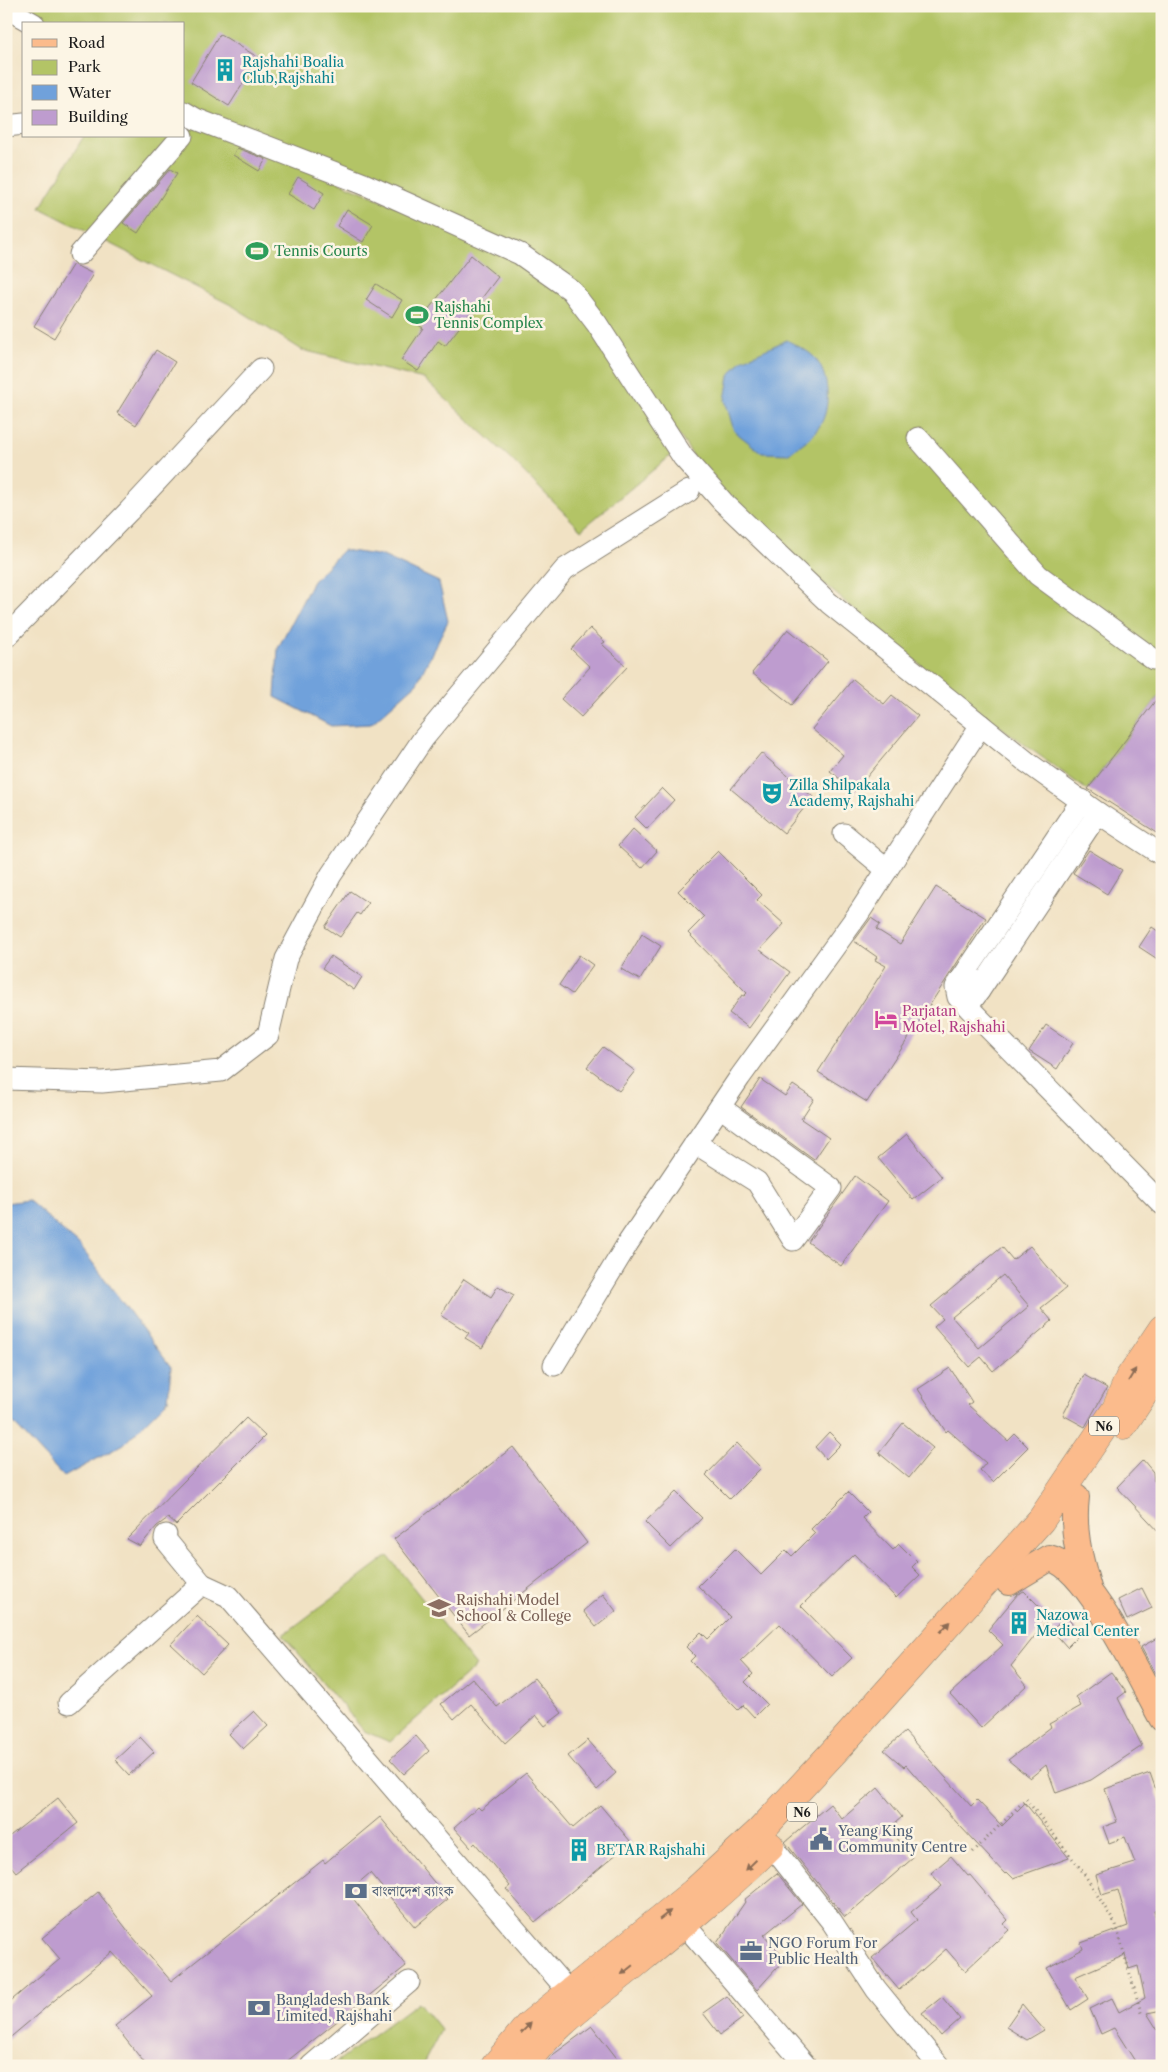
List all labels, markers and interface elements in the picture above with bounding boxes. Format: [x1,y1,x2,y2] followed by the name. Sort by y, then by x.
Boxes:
[22,22,185,138] legend
[68,33,105,52] text: Road
[242,53,345,87] place label: Rajshahi Boalia Club,Rajshahi
[68,57,102,76] text: Park
[212,57,238,83] building icon: Rajshahi Boalia Club,Rajshahi
[67,83,112,102] text: Water
[68,107,128,126] text: Building
[244,238,270,264] sports icon: Tennis Courts
[274,242,368,260] place label: Tennis Courts
[434,298,544,332] place label: Rajshahi Tennis Complex
[404,302,430,328] sports icon: Rajshahi Tennis Complex
[788,776,914,810] place label: Zilla Shilpakala Academy, Rajshahi
[759,780,785,806] theatre icon: Zilla Shilpakala Academy, Rajshahi
[902,1002,1006,1036] place label: Parjatan Motel, Rajshahi
[873,1006,899,1032] hotel icon: Parjatan Motel, Rajshahi
[1127,1368,1136,1381] one-way arrow
[1089,1416,1119,1435] road number: N6
[456,1591,571,1625] place label: Rajshahi Model School & College
[426,1595,452,1621] school or university icon: Rajshahi Model School & College
[1036,1606,1139,1640] place label: Nazowa Medical Center
[1006,1610,1032,1636] building icon: Nazowa Medical Center
[940,1620,951,1633] one-way arrow
[787,1802,817,1821] road number: N6
[837,1822,967,1856] place label: Yeang King Community Centre
[808,1826,834,1852] public building icon: Yeang King Community Centre
[566,1837,592,1863] building icon: BETAR Rajshahi
[596,1841,705,1859] place label: BETAR Rajshahi
[745,1859,757,1871] one-way arrow
[343,1878,369,1904] bank icon: বাংলাদেশ ব্যাংক
[371,1882,455,1900] place label: বাংলাদেশ ব্যাংক
[658,1909,671,1920] one-way arrow
[768,1934,878,1968] place label: NGO Forum For Public Health
[738,1938,764,1964] office icon: NGO Forum For Public Health
[621,1964,634,1975] one-way arrow
[276,1991,392,2025] place label: Bangladesh Bank Limited, Rajshahi
[246,1995,272,2021] bank icon: Bangladesh Bank Limited, Rajshahi
[520,2023,532,2035] one-way arrow

